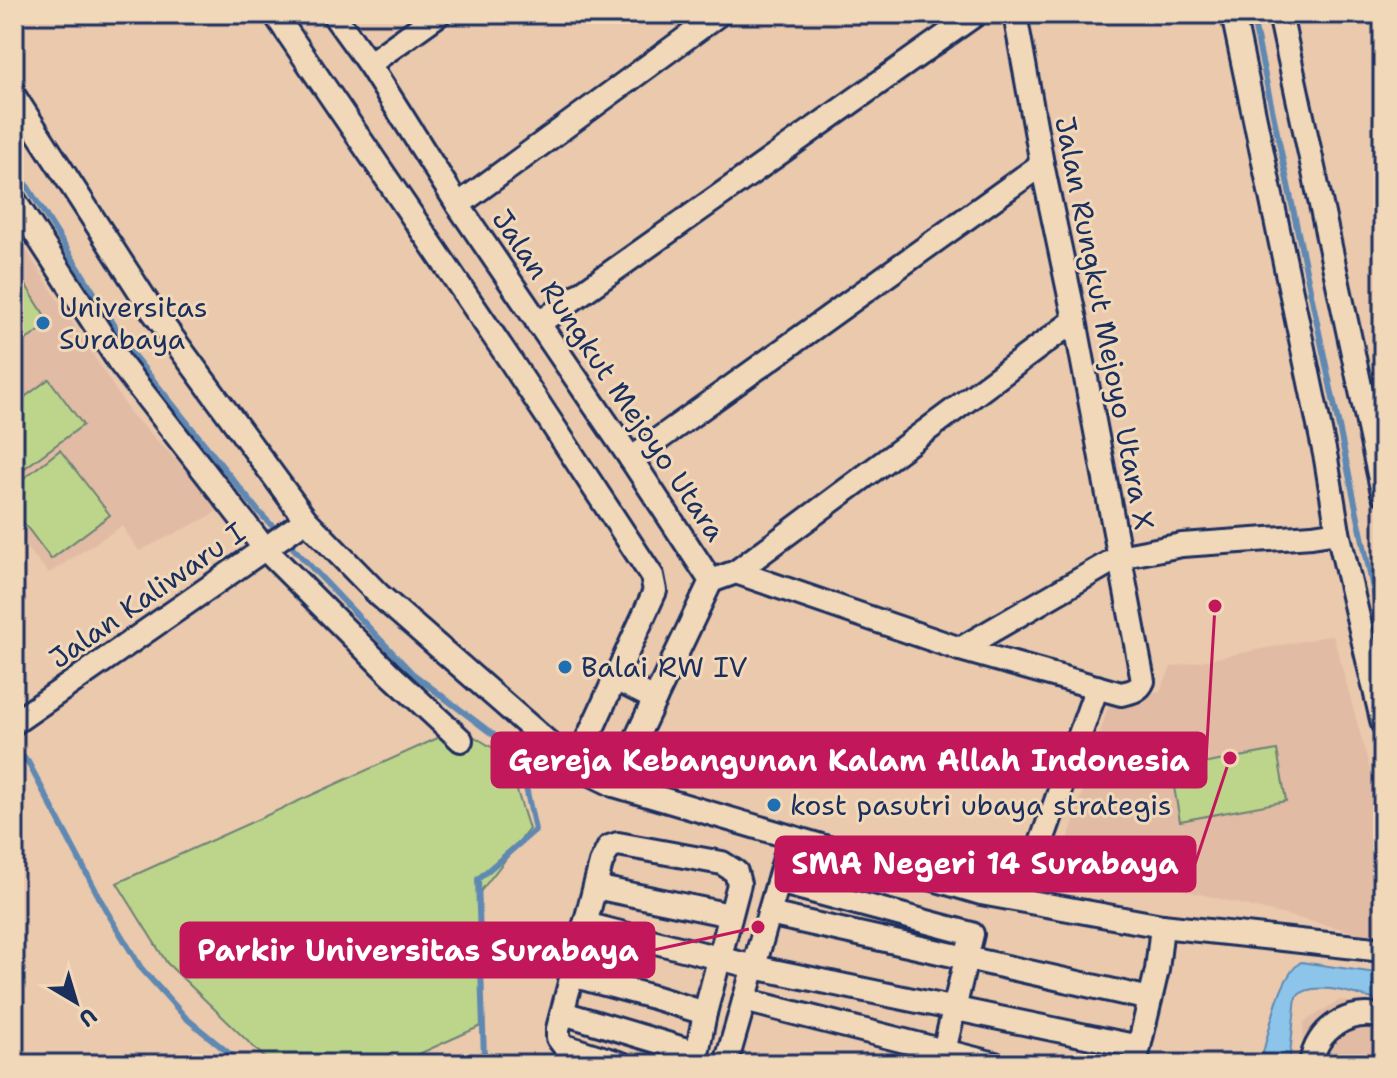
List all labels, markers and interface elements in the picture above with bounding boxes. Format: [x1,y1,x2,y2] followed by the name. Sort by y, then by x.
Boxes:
[1046,113,1164,533] street label: Jalan Rungkut Mejoyo Utara X
[483,202,735,548] street label: Jalan Rungkut Mejoyo Utara
[59,288,208,358] place label: Universitas Surabaya
[34,314,52,332] marker: Universitas Surabaya
[41,513,253,677] street label: Jalan Kaliwaru I
[581,648,748,686] place label: Balai RW IV
[556,658,574,676] marker: Balai RW IV
[492,733,1206,787] callout: Gereja Kebangunan Kalam Allah Indonesia
[508,740,1190,781] text: Gereja Kebangunan Kalam Allah Indonesia
[790,786,1172,824] place label: kost pasutri ubaya strategis
[765,796,783,814] marker: kost pasutri ubaya strategis
[776,837,1195,891] callout: SMA Negeri 14 Surabaya
[791,843,1179,884] text: SMA Negeri 14 Surabaya
[181,923,654,977] callout: Parkir Universitas Surabaya
[197,930,639,971] text: Parkir Universitas Surabaya
[36,962,116,1042] north arrow
[73,1001,103,1033] text: U

